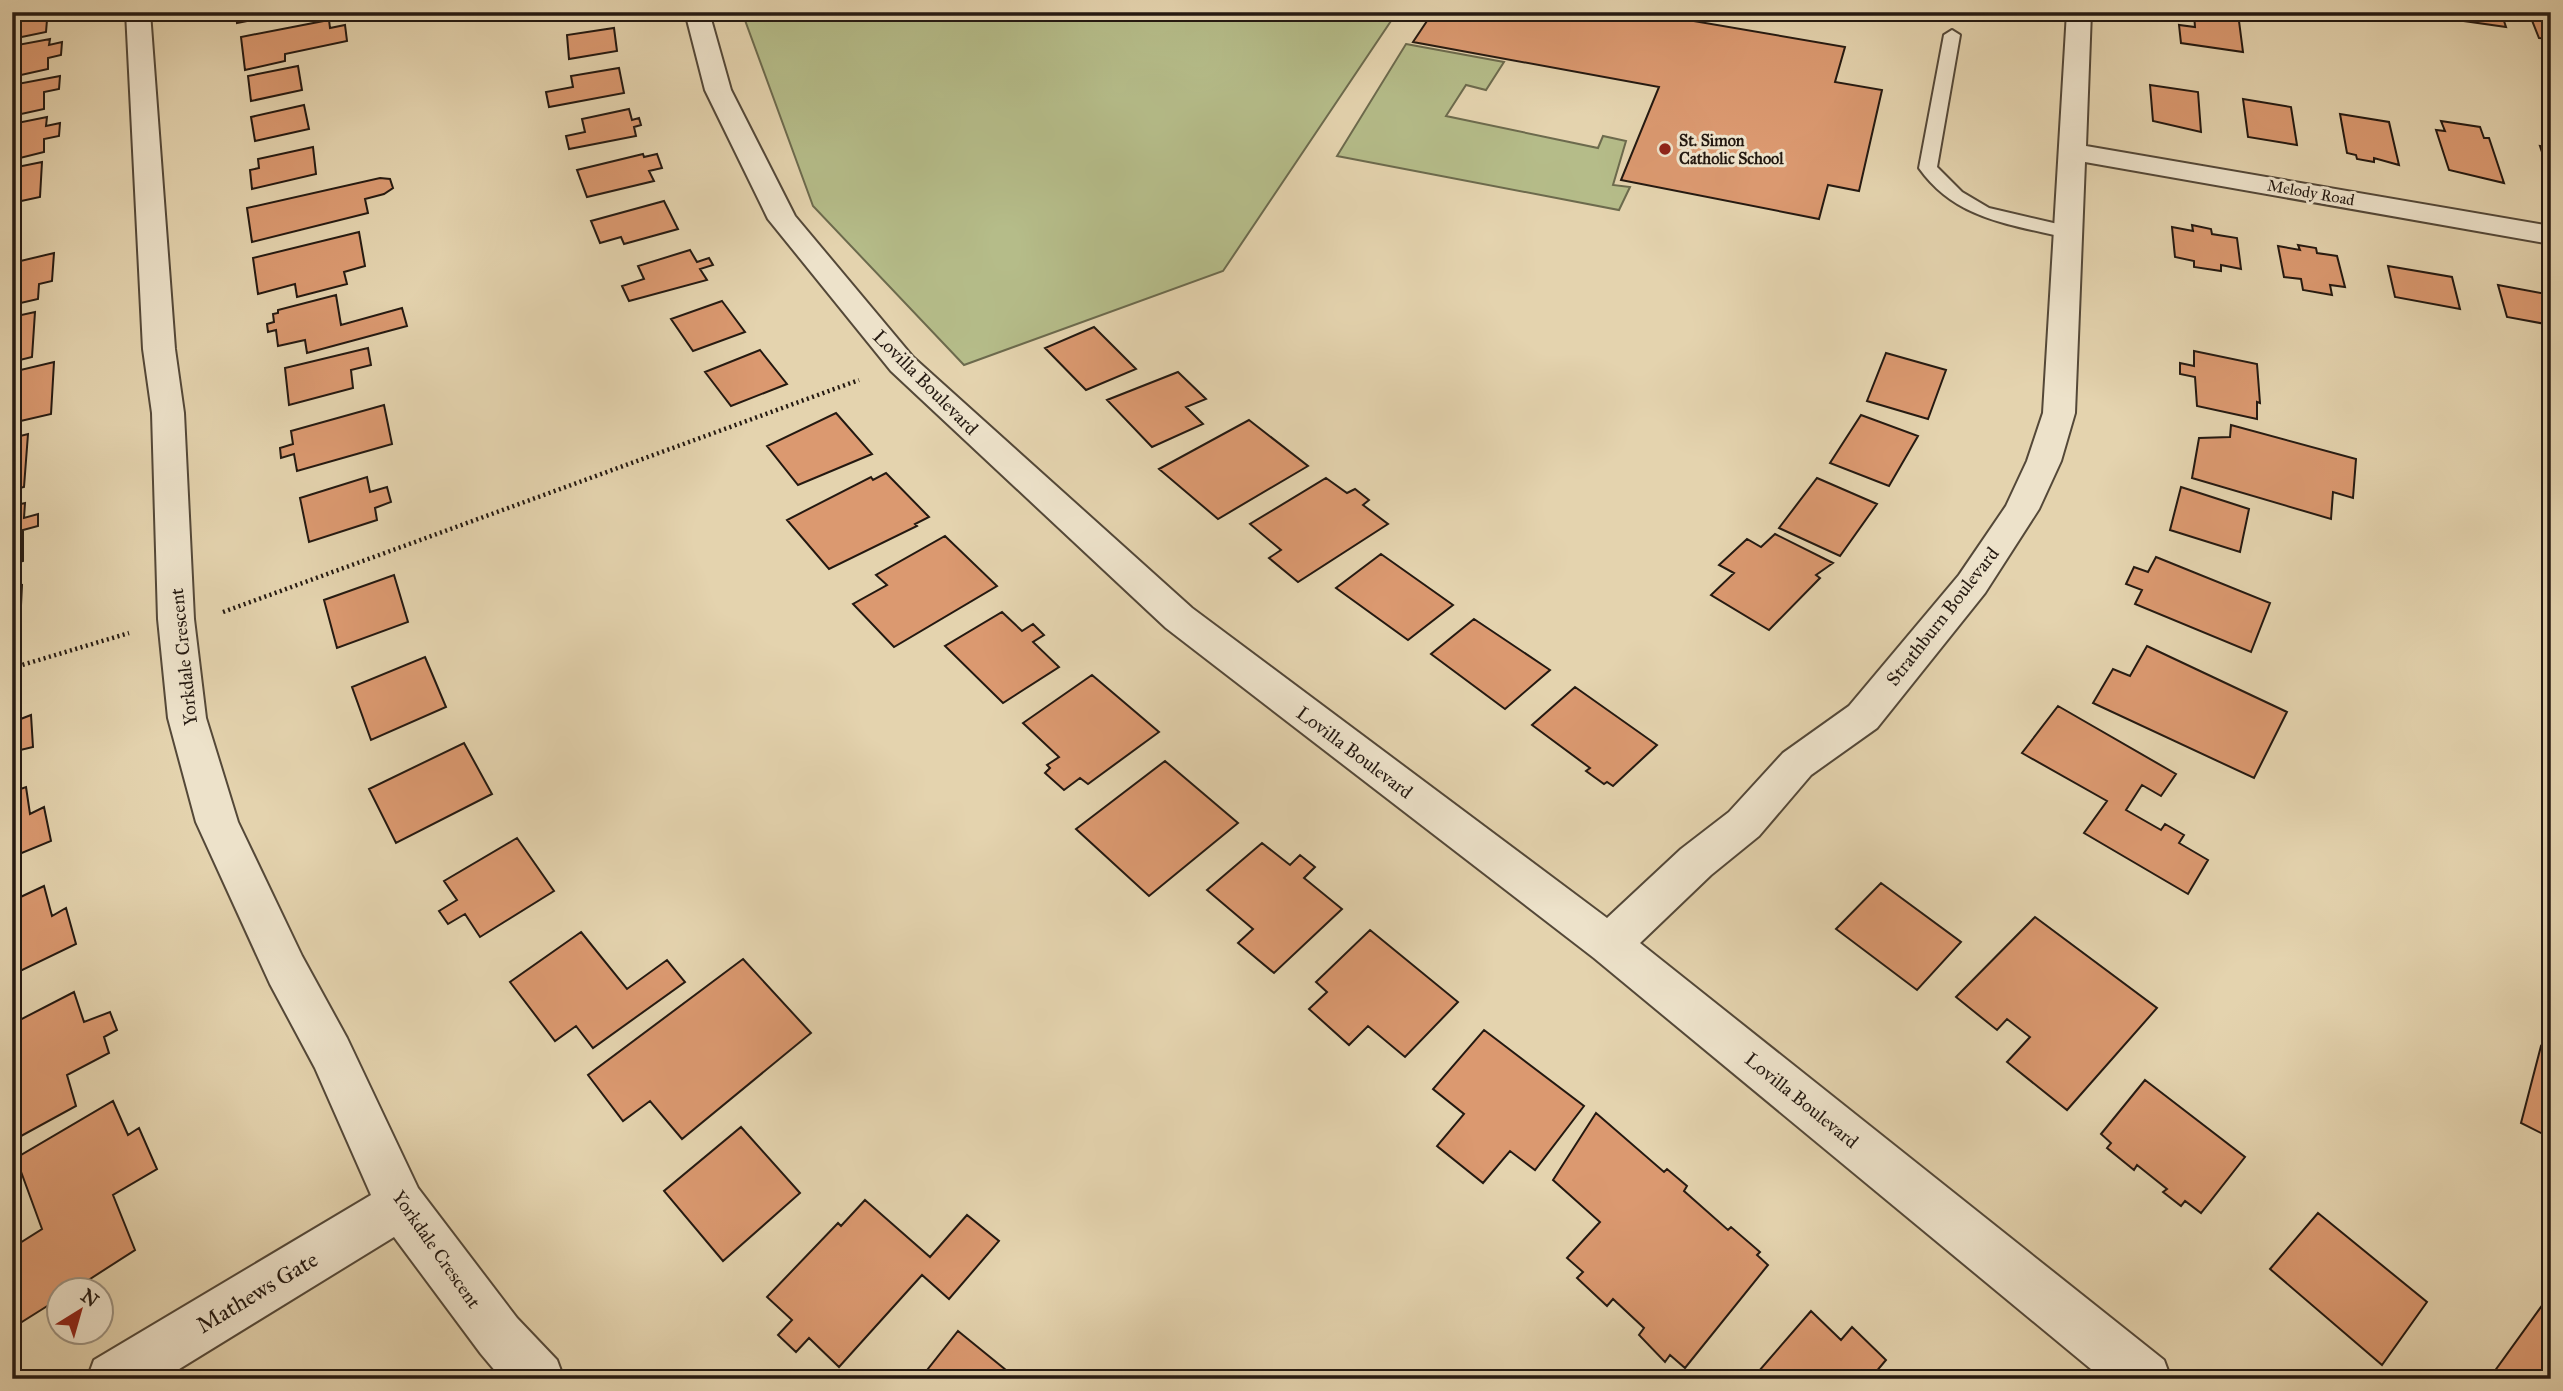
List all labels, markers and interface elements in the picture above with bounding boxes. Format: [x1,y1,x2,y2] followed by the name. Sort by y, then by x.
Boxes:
[1679,131,1784,168] place label: St. Simon Catholic School
[1657,141,1673,157] marker: St. Simon Catholic School
[2266,175,2356,210] street label: Melody Road
[868,325,983,440] street label: Lovilla Boulevard
[1881,542,2004,690] street label: Strathburn Boulevard
[165,587,202,727] street label: Yorkdale Crescent
[1292,701,1418,804] street label: Lovilla Boulevard
[1740,1048,1863,1153] street label: Lovilla Boulevard
[387,1186,486,1313] street label: Yorkdale Crescent
[191,1245,323,1339] street label: Mathews Gate
[46,1276,116,1346] north arrow
[77,1284,103,1312] text: N

